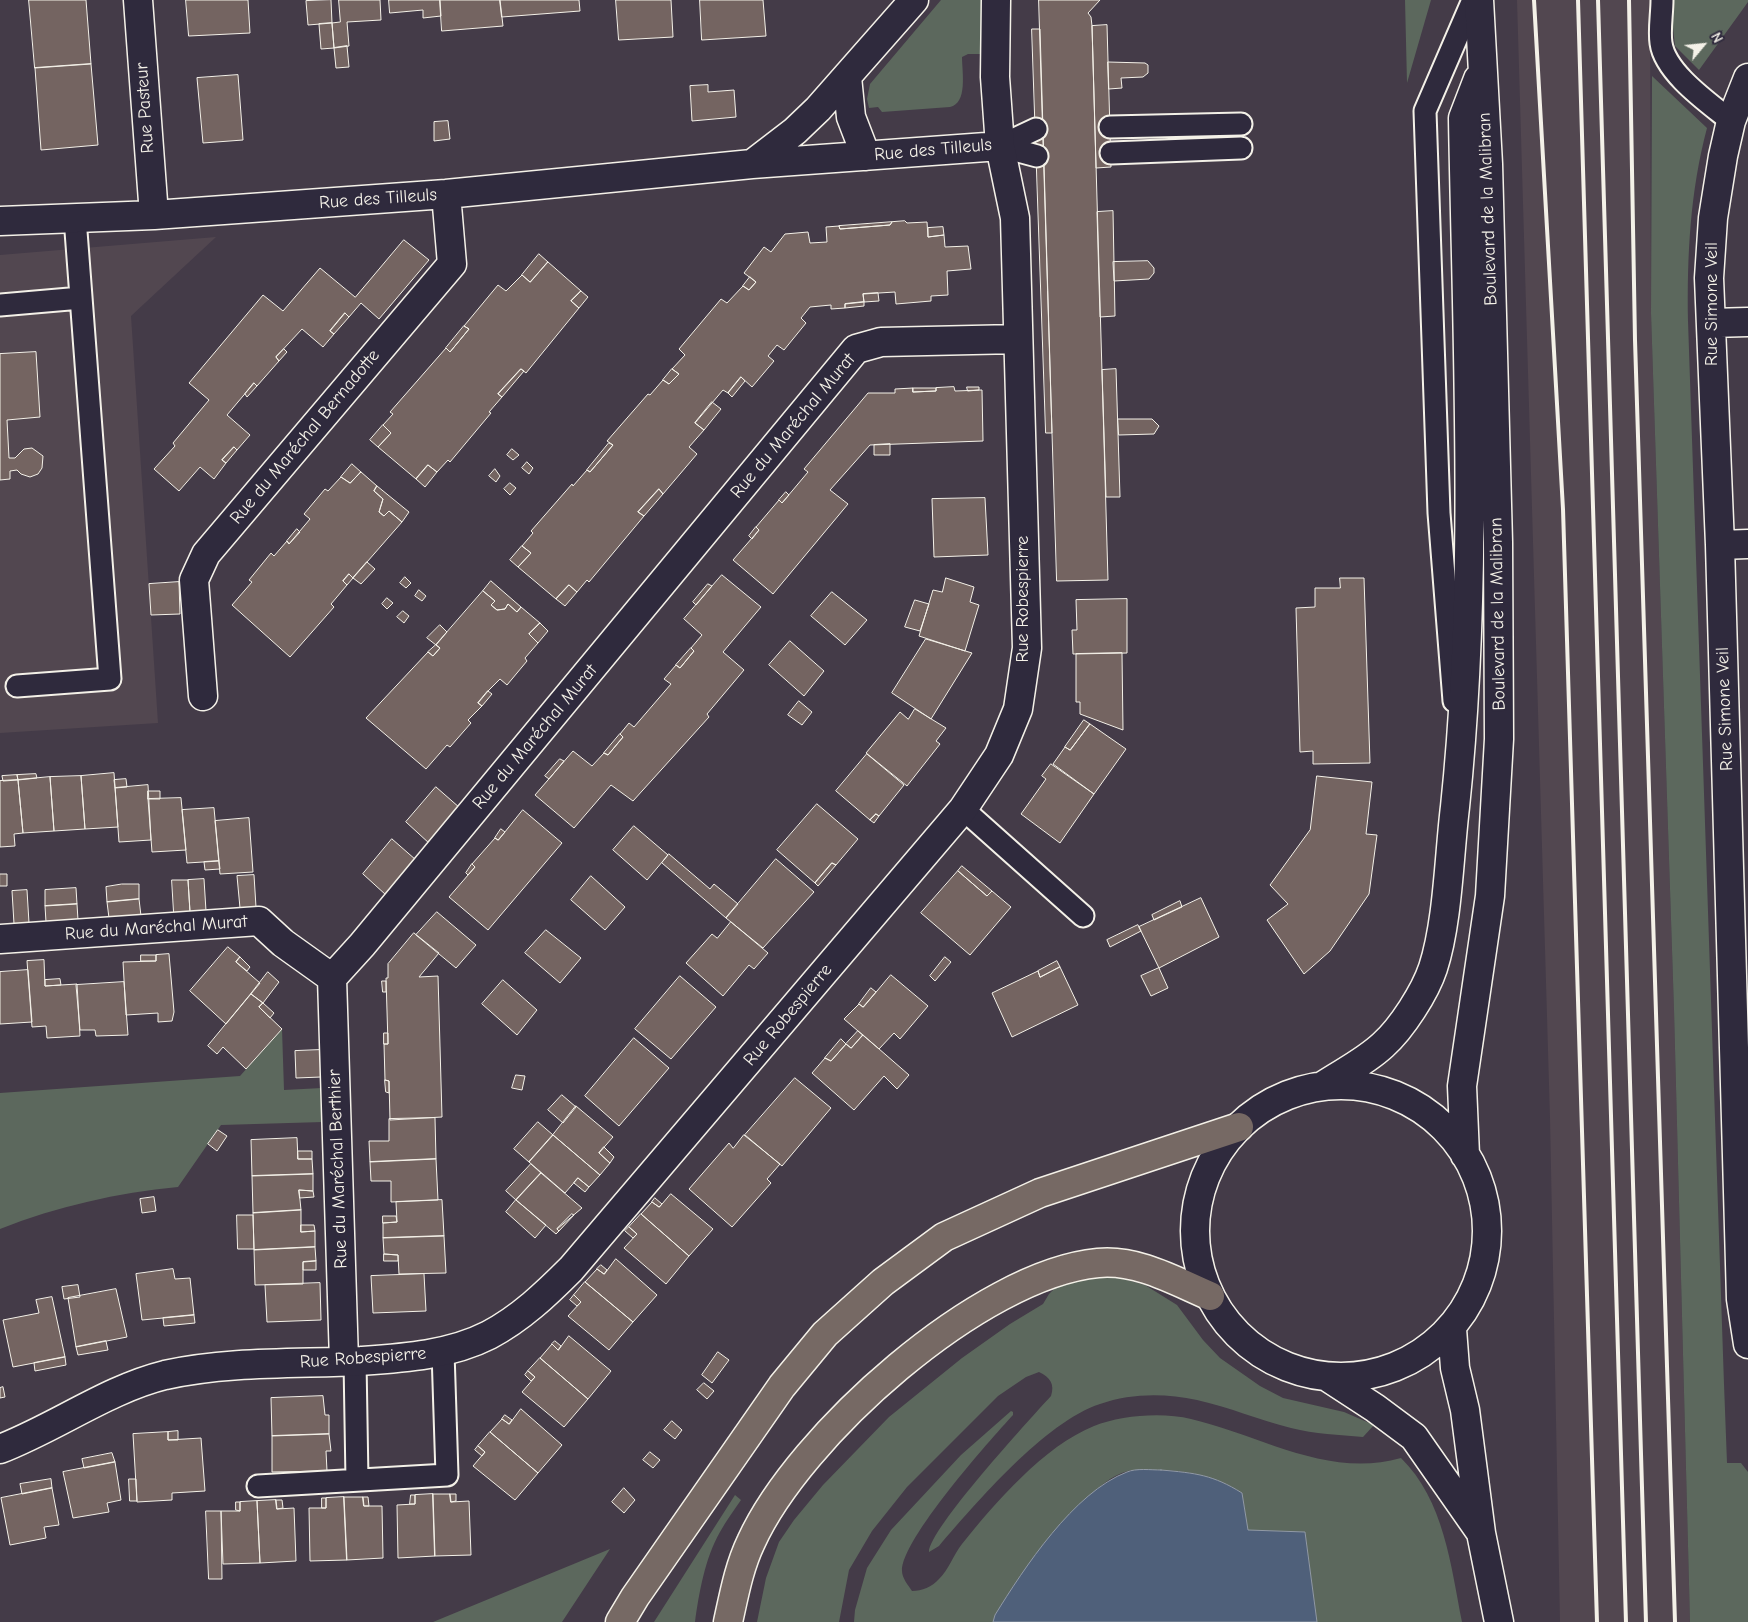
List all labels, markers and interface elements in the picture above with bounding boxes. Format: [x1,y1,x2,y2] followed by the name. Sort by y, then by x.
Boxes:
[1678,20,1728,70] north arrow
[1707,30,1726,46] text: N
[131,62,159,154] street label: Rue Pasteur
[1474,112,1502,306] street label: Boulevard de la Malibran
[873,134,993,166] street label: Rue des Tilleuls
[318,184,438,214] street label: Rue des Tilleuls
[1701,242,1723,366] street label: Rue Simone Veil
[226,345,384,529] street label: Rue du Maréchal Bernadotte
[726,349,860,503] street label: Rue du Maréchal Murat
[1486,517,1510,711] street label: Boulevard de la Malibran
[1012,536,1034,662] street label: Rue Robespierre
[1712,647,1738,771] street label: Rue Simone Veil
[468,660,602,814] street label: Rue du Maréchal Murat
[64,911,248,945] street label: Rue du Maréchal Murat
[739,960,837,1070] street label: Rue Robespierre
[324,1069,352,1269] street label: Rue du Maréchal Berthier
[299,1343,427,1373] street label: Rue Robespierre

